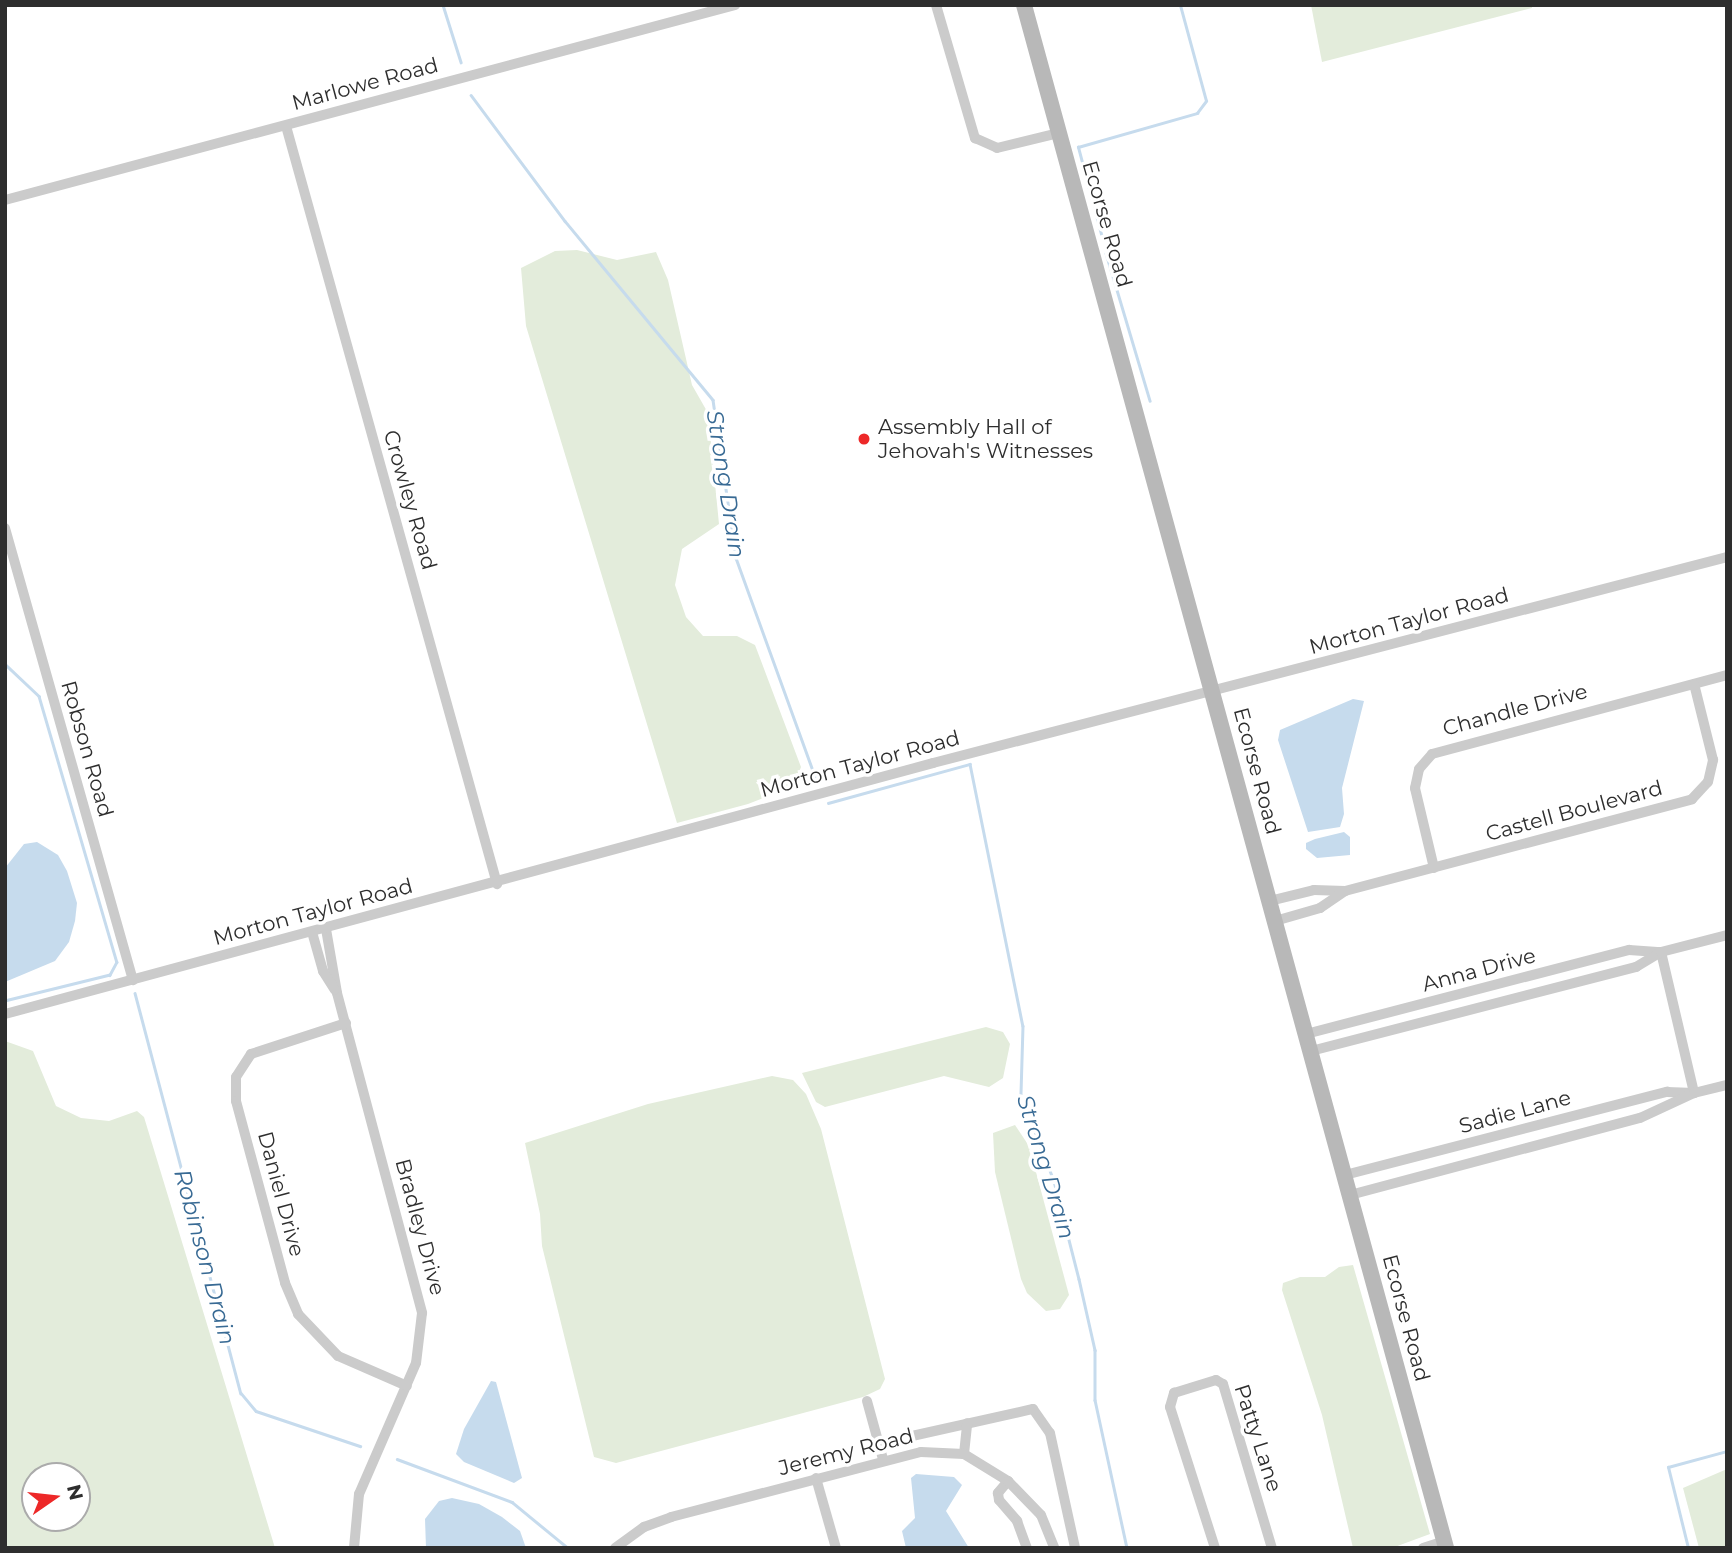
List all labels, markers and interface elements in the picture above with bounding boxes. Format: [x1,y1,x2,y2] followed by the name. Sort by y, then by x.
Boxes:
[289,52,441,116] street label: Marlowe Road
[1077,158,1137,290] street label: Ecorse Road
[701,408,751,560] water label: Strong Drain
[878,414,1093,464] place label: Assembly Hall of Jehovah's Witnesses
[378,427,442,573] street label: Crowley Road
[856,431,872,447] marker: Assembly Hall of Jehovah's Witnesses
[1307,582,1511,660] street label: Morton Taylor Road
[56,678,118,820] street label: Robson Road
[1440,679,1590,741] street label: Chandle Drive
[1228,705,1286,837] street label: Ecorse Road
[758,725,962,803] street label: Morton Taylor Road
[1483,775,1665,847] street label: Castell Boulevard
[211,873,415,951] street label: Morton Taylor Road
[1420,943,1538,997] street label: Anna Drive
[1456,1085,1574,1139] street label: Sadie Lane
[1011,1092,1081,1242] water label: Strong Drain
[252,1129,310,1259] street label: Daniel Drive
[390,1156,450,1298] street label: Bradley Drive
[168,1166,242,1348] water label: Robinson Drain
[1377,1252,1435,1384] street label: Ecorse Road
[1229,1381,1287,1495] street label: Patty Lane
[776,1423,916,1481] street label: Jeremy Road
[21,1462,91,1532] north arrow
[62,1482,88,1503] text: N

